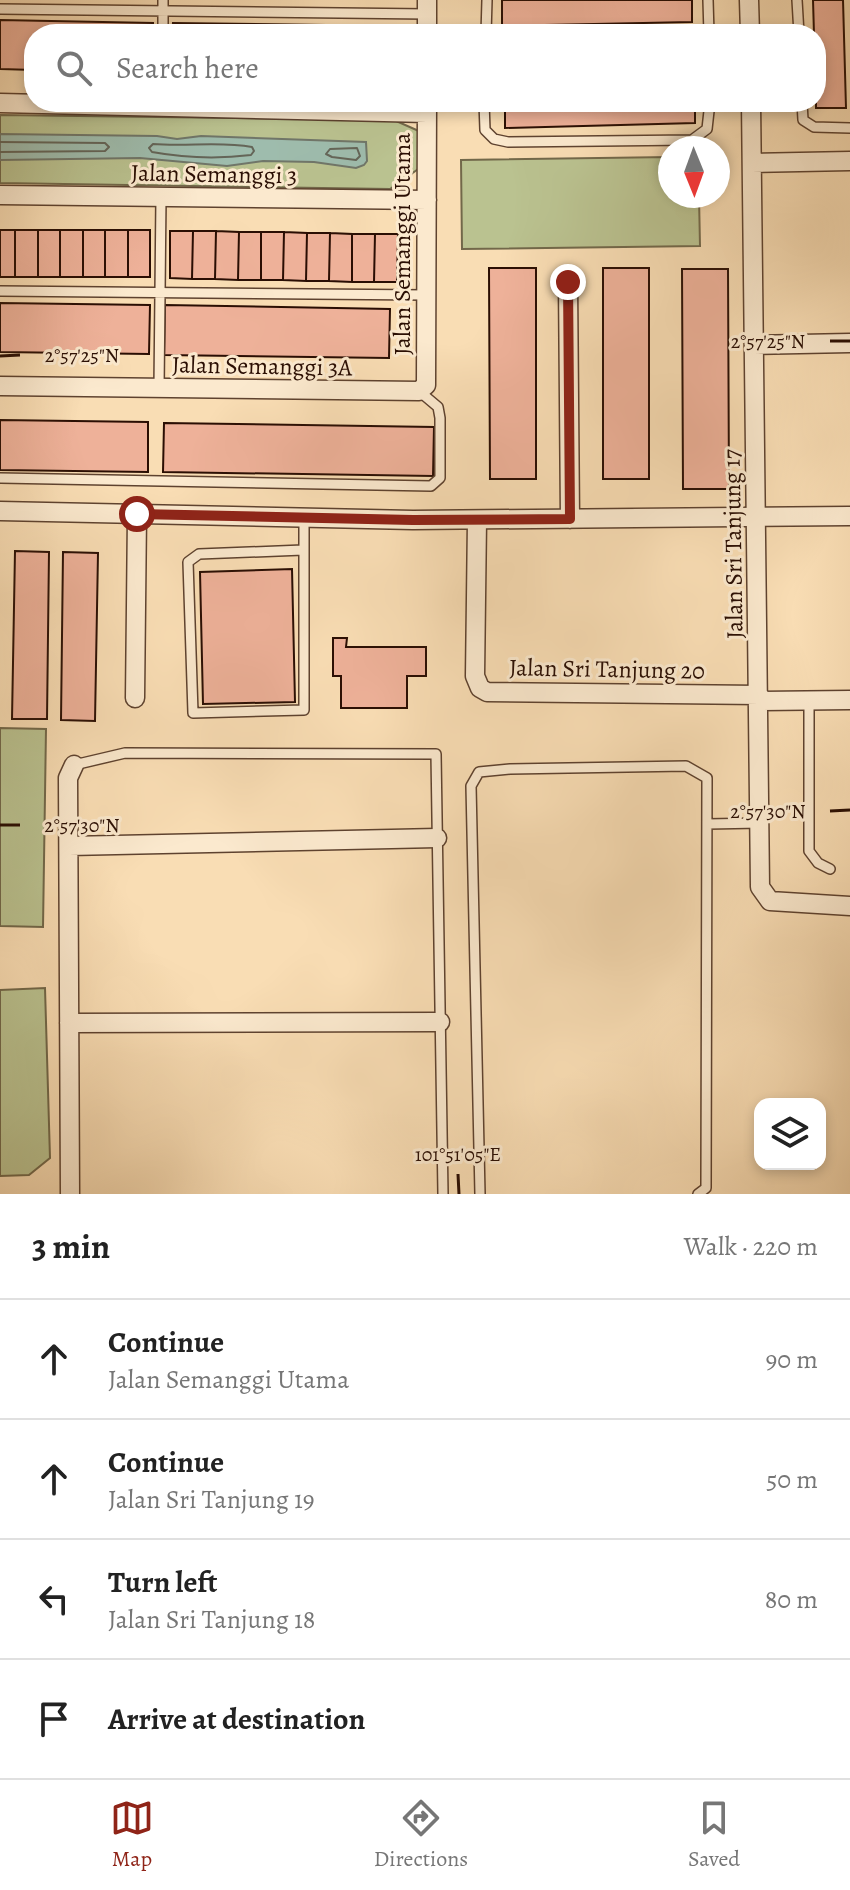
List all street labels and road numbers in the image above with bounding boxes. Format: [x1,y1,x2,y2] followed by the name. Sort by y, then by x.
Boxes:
[386,132,418,355] street label: Jalan Semanggi Utama
[131,157,297,191] street label: Jalan Semanggi 3
[172,348,353,384] street label: Jalan Semanggi 3A
[715,448,751,639] street label: Jalan Sri Tanjung 17
[509,651,705,687] street label: Jalan Sri Tanjung 20

